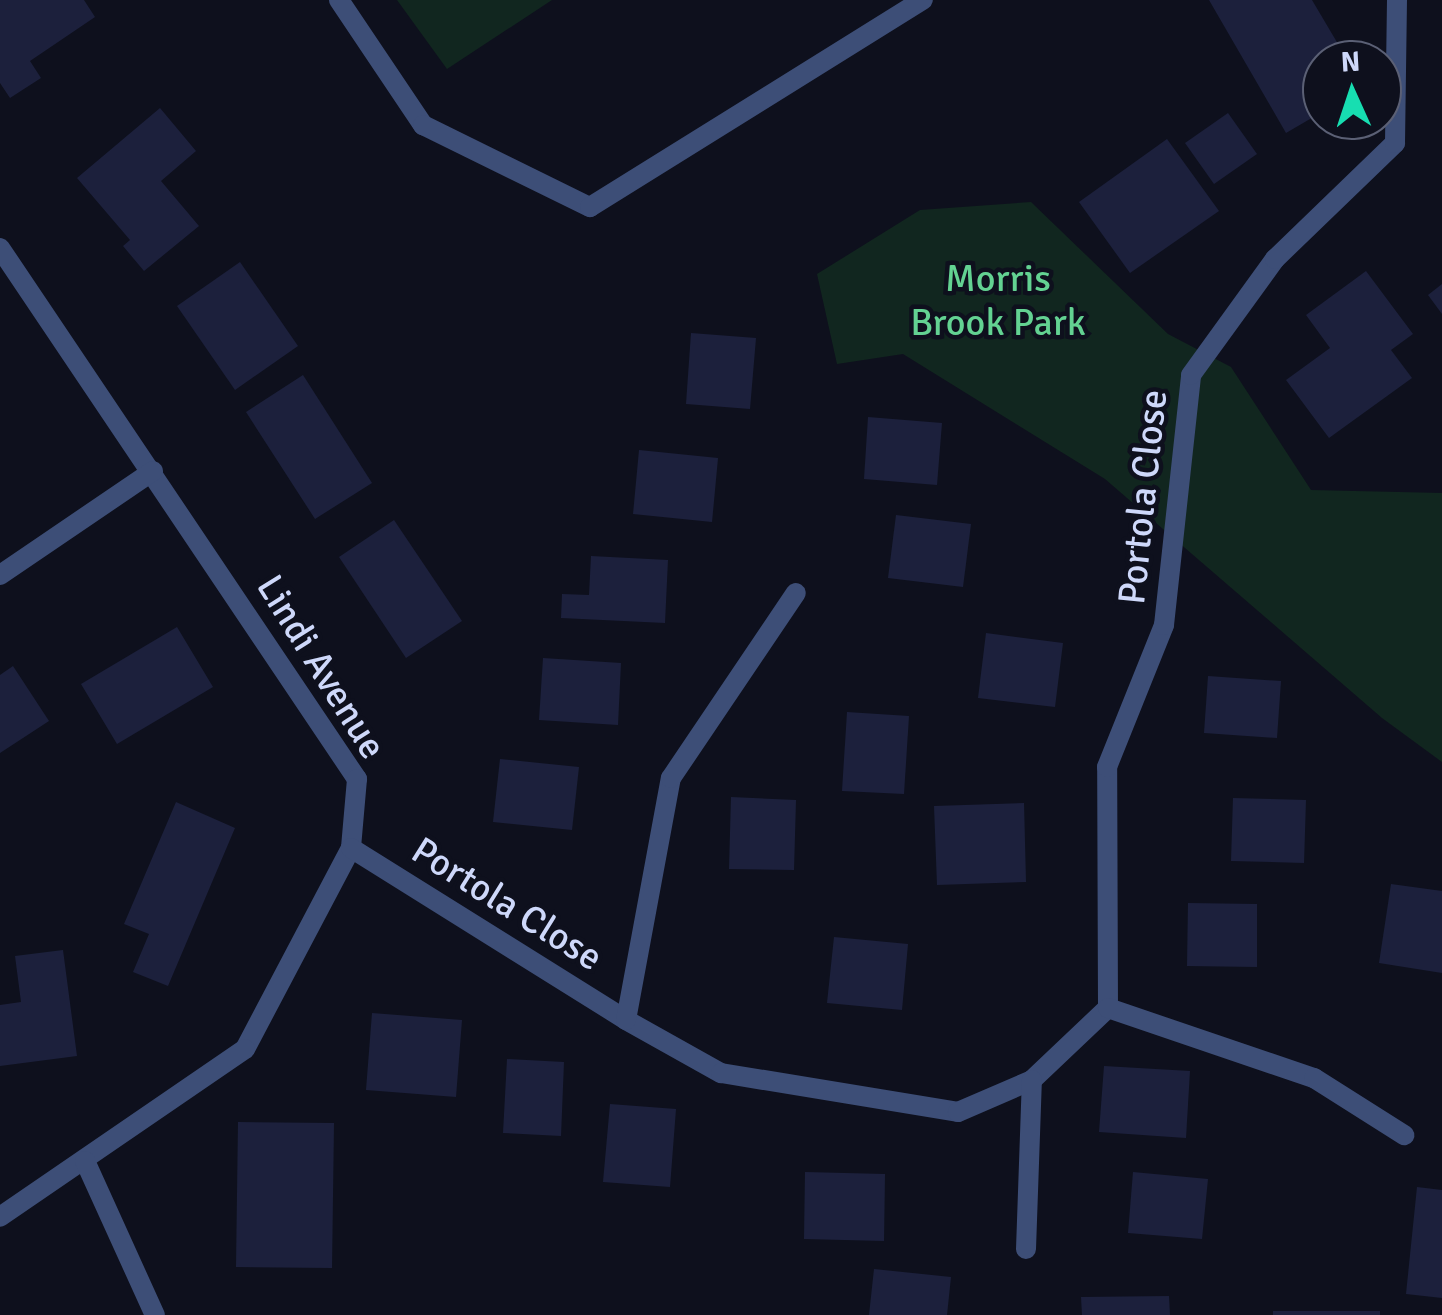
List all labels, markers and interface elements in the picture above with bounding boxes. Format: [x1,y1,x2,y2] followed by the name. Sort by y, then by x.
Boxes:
[1302,40,1402,140] north arrow
[1340,45,1361,80] text: N
[910,256,1086,346] park label: Morris Brook Park
[1109,387,1177,607] street label: Portola Close
[247,567,395,767] street label: Lindi Avenue
[403,828,611,980] street label: Portola Close

